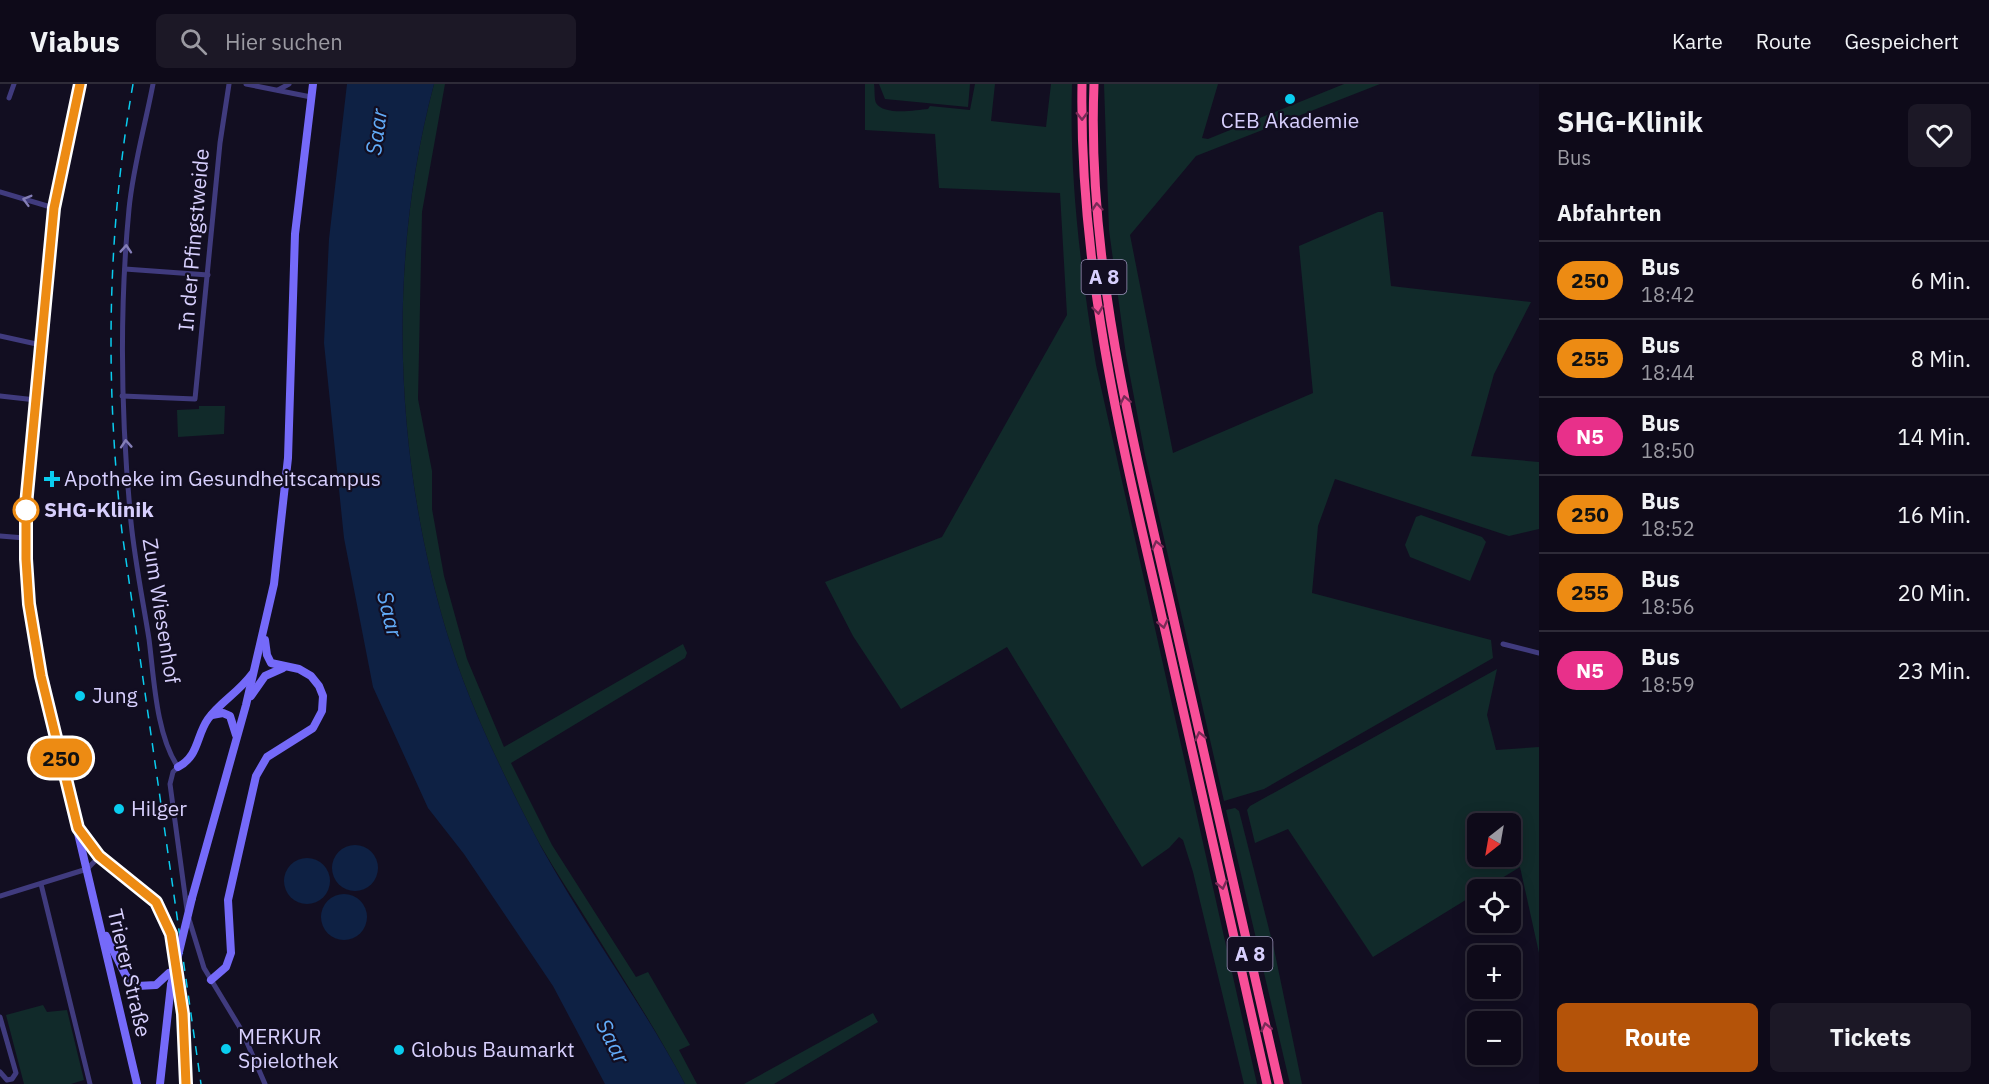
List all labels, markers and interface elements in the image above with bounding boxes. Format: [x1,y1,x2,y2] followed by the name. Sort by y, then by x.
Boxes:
[156,14,576,68] search box
[30,23,120,60] text: Viabus
[177,25,210,58] icon: search
[225,27,343,56] text: Hier suchen
[1672,27,1723,55] text: Karte
[1756,27,1812,55] text: Route
[1845,27,1959,55] text: Gespeichert
[1283,92,1297,106] marker: CEB Akademie
[1557,103,1703,140] text: SHG-Klinik
[1908,104,1971,167] button: heart
[358,106,393,157] water label: Saar
[1221,106,1359,134] place label: CEB Akademie
[1076,111,1088,120] one-way arrow
[1557,144,1591,171] text: Bus
[171,147,215,332] street label: In der Pfingstweide
[22,195,33,207] one-way arrow
[1557,198,1662,227] text: Abfahrten
[1091,203,1104,212] one-way arrow
[119,244,132,254] one-way arrow
[1641,252,1680,281] text: Bus
[1082,260,1126,294] road number: A 8
[1571,266,1609,294] text: 250
[1911,266,1971,295] text: 6 Min.
[1641,281,1695,308] text: 18:42
[1091,305,1103,315] one-way arrow
[1641,330,1680,359] text: Bus
[1571,344,1609,372] text: 255
[1911,344,1971,373] text: 8 Min.
[1641,359,1695,386] text: 18:44
[1119,396,1132,406] one-way arrow
[1641,408,1680,437] text: Bus
[1576,422,1604,450] text: N5
[1898,422,1971,451] text: 14 Min.
[1641,437,1695,464] text: 18:50
[120,439,133,448] one-way arrow
[64,464,381,492] place label: Apotheke im Gesundheitscampus
[45,472,59,486] marker: Apotheke im Gesundheitscampus
[1641,486,1680,515] text: Bus
[44,495,154,523] place label: SHG-Klinik
[13,497,39,523] marker: SHG-Klinik
[1571,500,1609,528] text: 250
[1898,500,1971,529] text: 16 Min.
[1641,515,1695,542] text: 18:52
[137,536,187,686] street label: Zum Wiesenhof
[1151,541,1164,551] one-way arrow
[1641,564,1680,593] text: Bus
[1571,578,1609,606] text: 255
[1898,578,1971,607] text: 20 Min.
[371,588,410,641] water label: Saar
[1641,593,1695,620] text: 18:56
[1156,619,1169,629] one-way arrow
[1641,642,1680,671] text: Bus
[1576,656,1604,684] text: N5
[1898,656,1971,685] text: 23 Min.
[1641,671,1695,698] text: 18:59
[92,681,138,709] place label: Jung
[73,689,87,703] marker: Jung
[1194,731,1207,741] one-way arrow
[26,738,95,778] line badge: 250
[42,744,80,772] text: 250
[131,794,187,822] place label: Hilger
[112,802,126,816] marker: Hilger
[1467,813,1521,867] north arrow
[1467,813,1521,1065] map controls
[1215,879,1228,889] one-way arrow
[1467,879,1521,933] button: locate
[102,906,158,1040] street label: Trierer Straße
[1228,937,1272,971] road number: A 8
[1467,945,1521,999] button: +
[1557,1003,1758,1072] button: Route
[1770,1003,1971,1072] button: Tickets
[1467,1011,1521,1065] button: −
[590,1014,637,1069] water label: Saar
[238,1022,339,1074] place label: MERKUR Spielothek
[1260,1022,1273,1032] one-way arrow
[411,1035,575,1063] place label: Globus Baumarkt
[219,1042,233,1056] marker: MERKUR Spielothek
[392,1043,406,1057] marker: Globus Baumarkt

